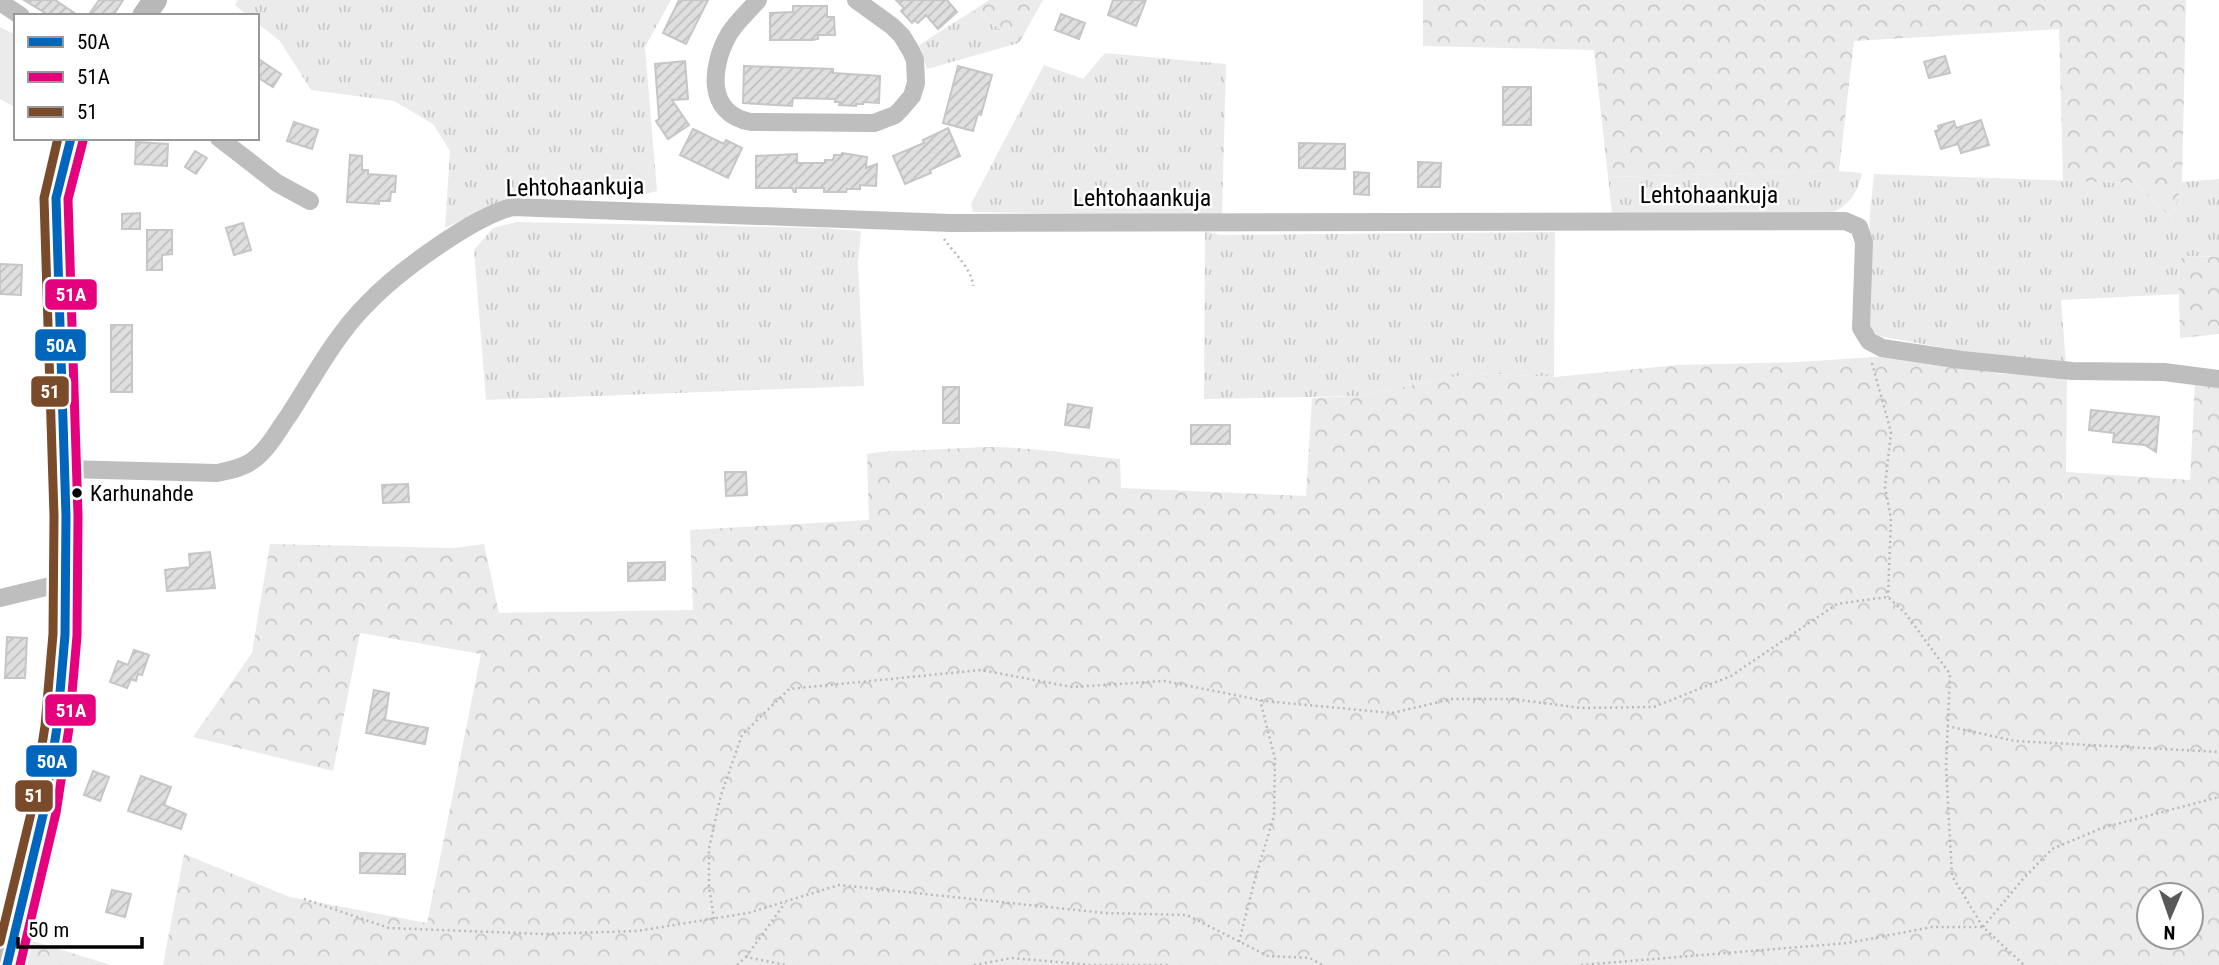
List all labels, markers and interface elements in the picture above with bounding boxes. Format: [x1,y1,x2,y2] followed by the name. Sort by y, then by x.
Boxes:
[14,14,259,140] legend
[77,30,110,54] text: 50A
[77,65,110,89] text: 51A
[77,100,98,124] text: 51
[505,172,645,202] street label: Lehtohaankuja
[1640,181,1778,209] street label: Lehtohaankuja
[1073,184,1211,212] street label: Lehtohaankuja
[44,278,98,311] line badge: 51A
[56,283,87,306] text: 51A
[34,328,87,362] line badge: 50A
[46,334,77,357] text: 50A
[30,375,70,408] line badge: 51
[40,380,60,403] text: 51
[90,481,194,506] place label: Karhunahde
[70,486,84,500] marker: Karhunahde
[44,693,97,727] line badge: 51A
[56,699,87,722] text: 51A
[25,744,78,778] line badge: 50A
[37,750,68,773] text: 50A
[14,779,54,813] line badge: 51
[24,784,44,807] text: 51
[2135,881,2205,951] north arrow
[18,906,142,950] scale bar
[28,918,69,942] text: 50 m
[2163,921,2176,944] text: N

